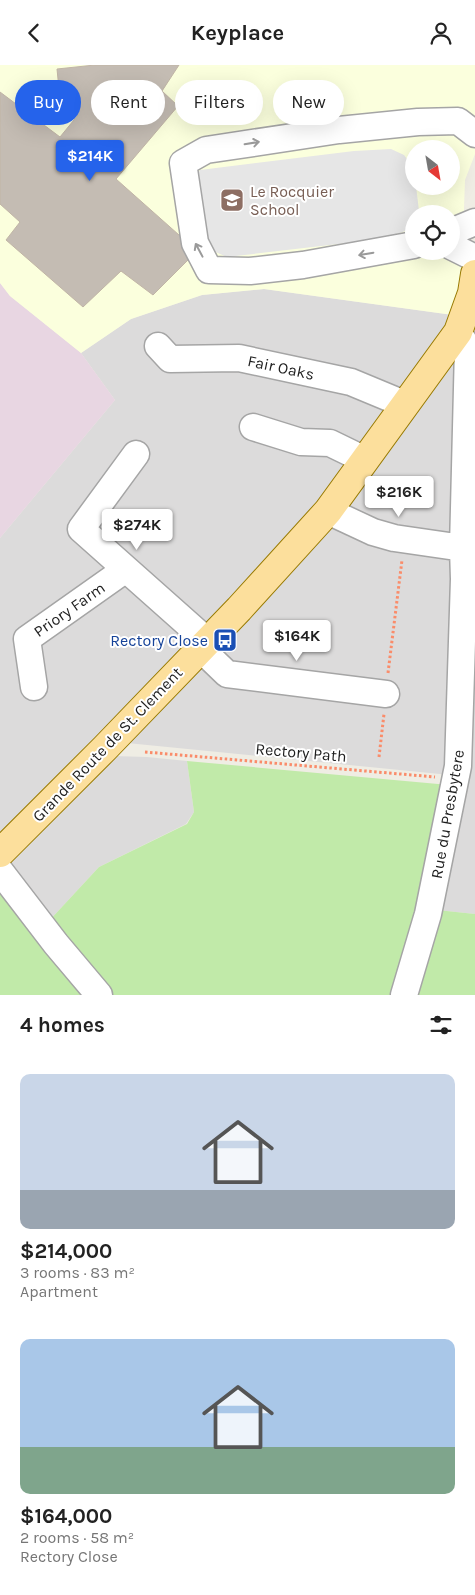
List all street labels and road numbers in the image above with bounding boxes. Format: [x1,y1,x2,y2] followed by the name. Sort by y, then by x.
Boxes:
[246,351,316,384] street label: Fair Oaks
[30,578,109,641] street label: Priory Farm
[28,663,186,826] street label: Grande Route de St. Clement
[255,739,347,766] street label: Rectory Path
[427,748,468,880] street label: Rue du Presbytere

